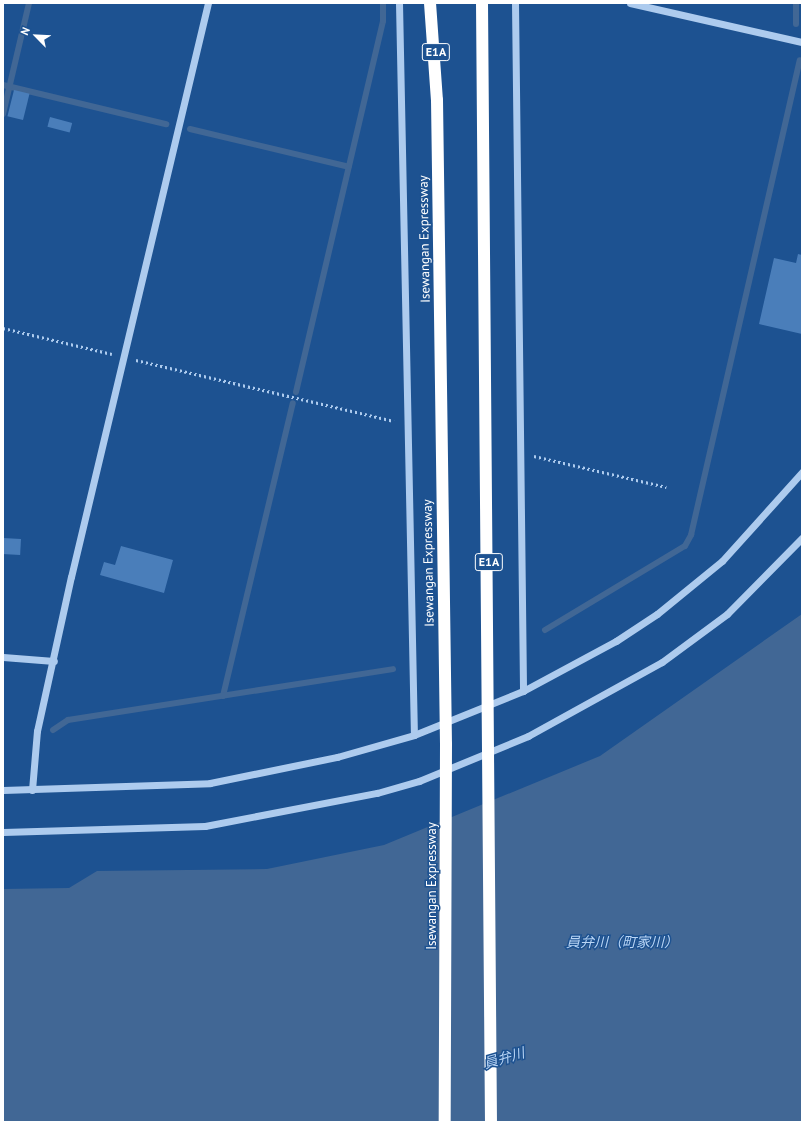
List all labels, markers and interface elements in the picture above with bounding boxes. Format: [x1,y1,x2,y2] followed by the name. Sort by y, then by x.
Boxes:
[16,16,56,56] north arrow
[17,25,33,37] text: N
[421,42,451,62] road number: E1A
[416,175,434,303] street label: Isewangan Expressway
[420,499,438,627] street label: Isewangan Expressway
[474,552,504,572] road number: E1A
[424,822,440,950] street label: Isewangan Expressway
[566,934,678,950] water label: 員弁川（町家川）
[481,1044,527,1072] water label: 員弁川

